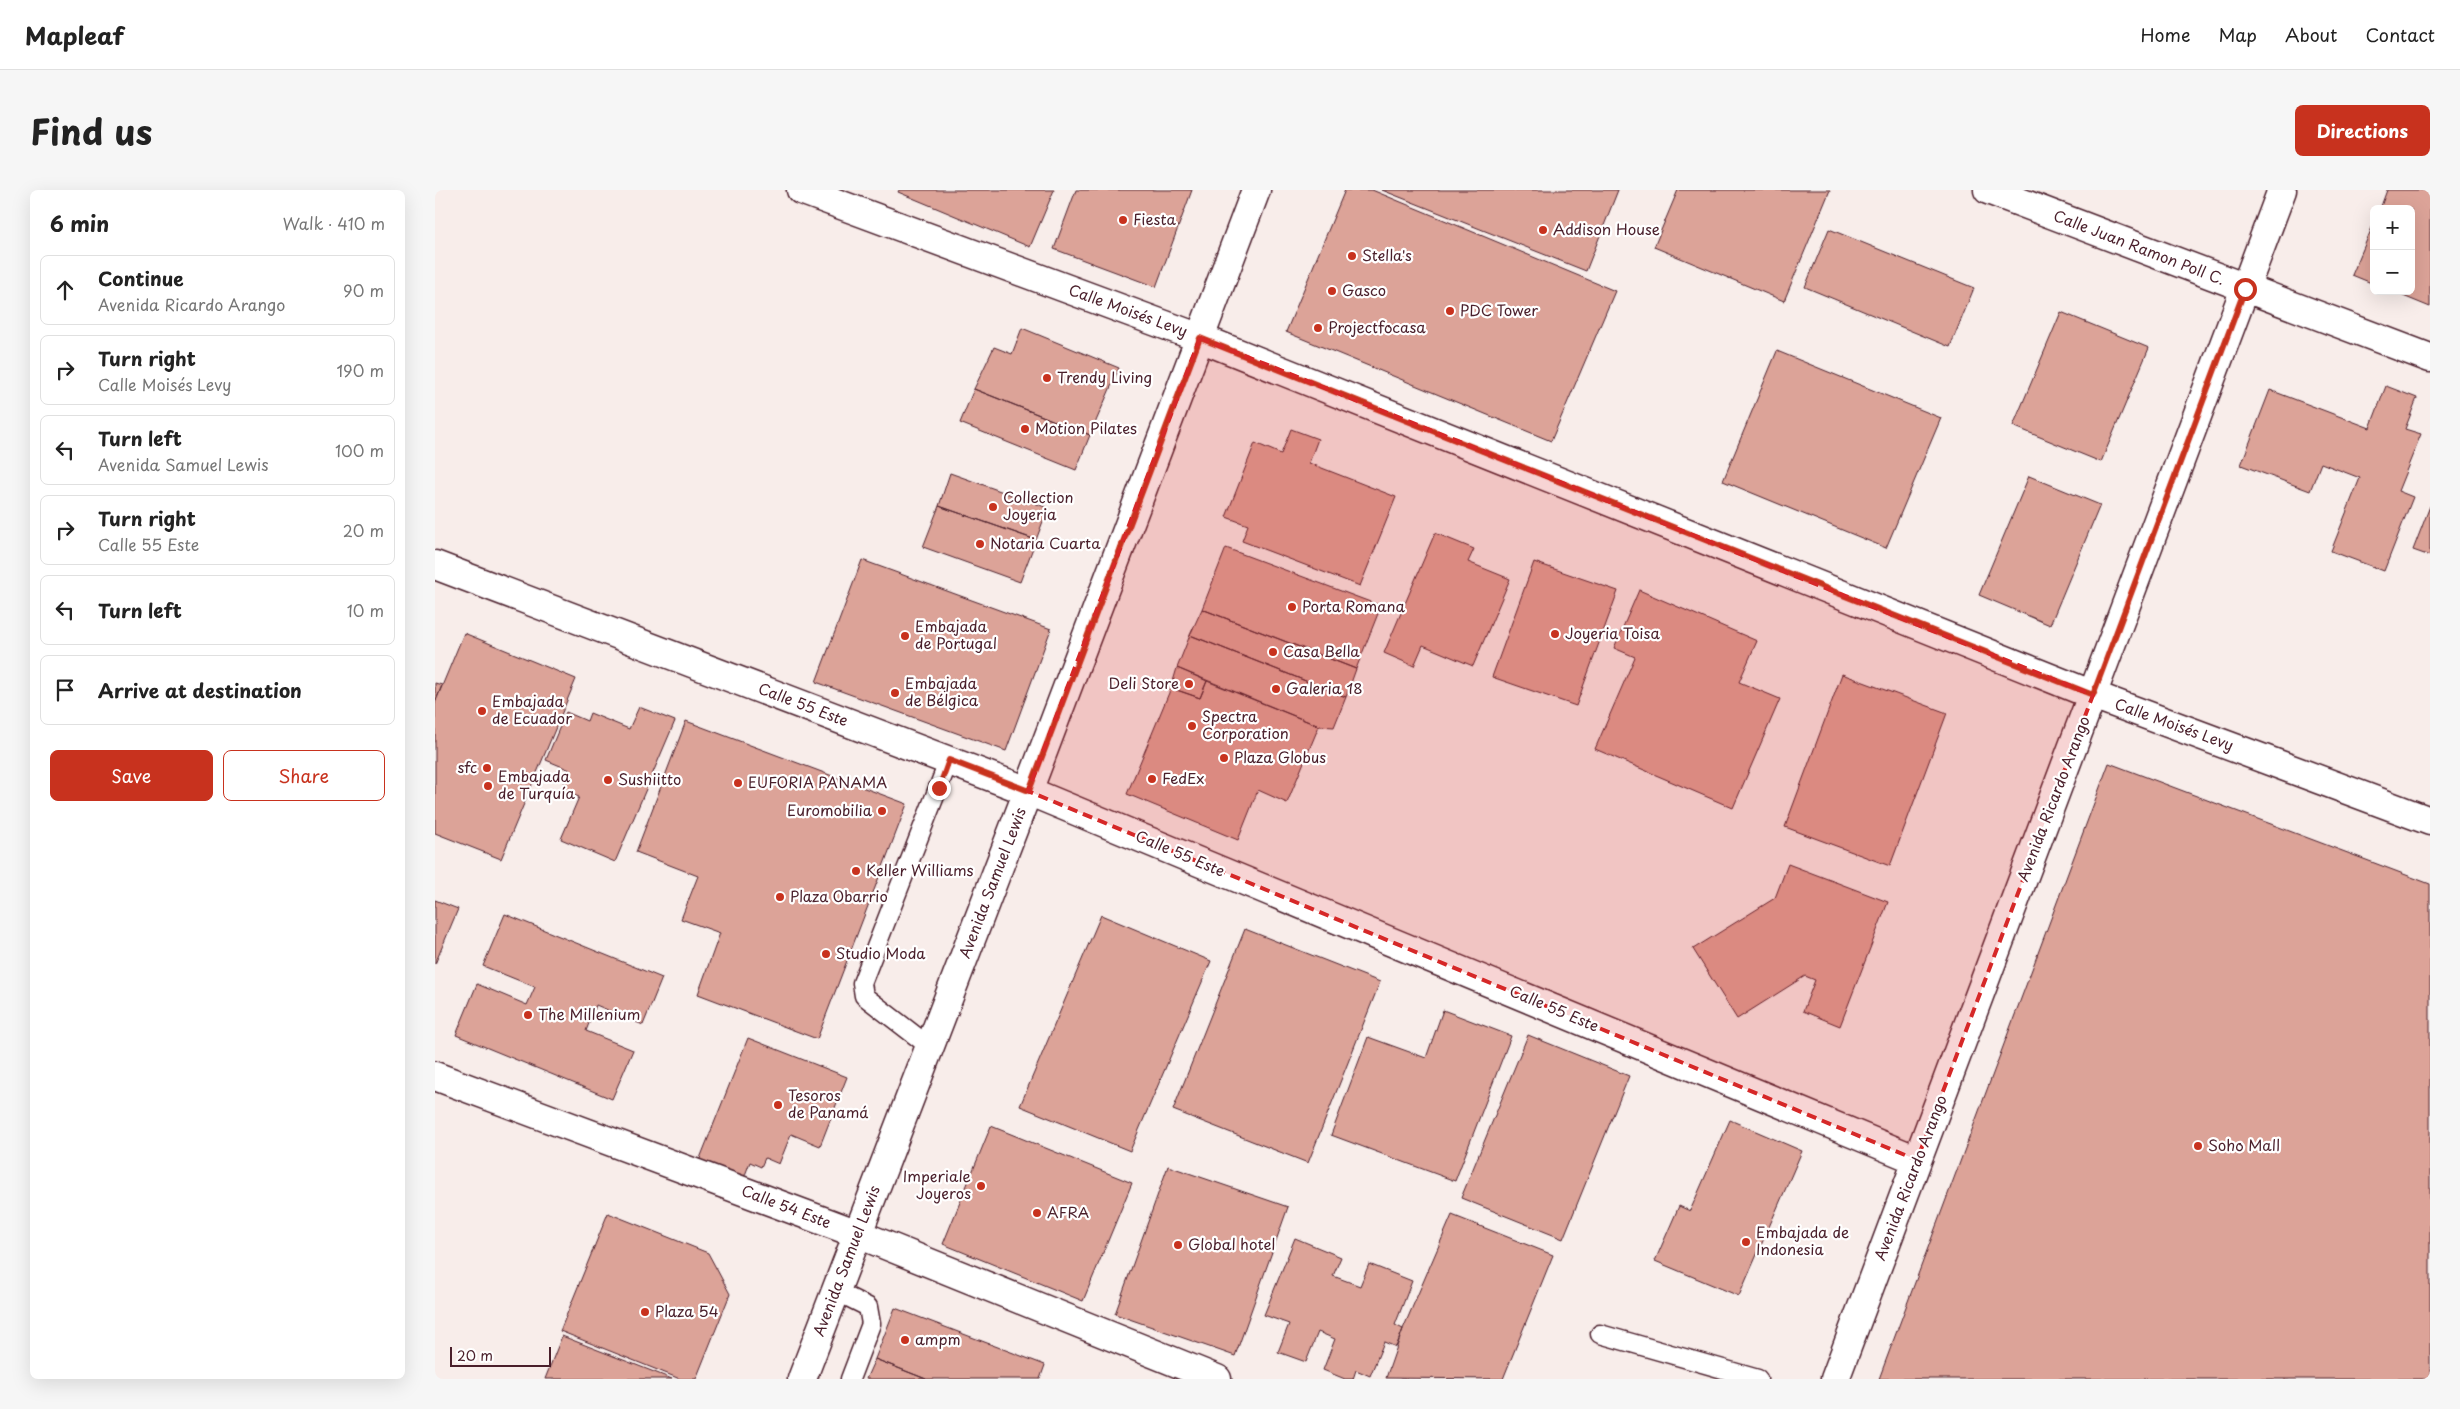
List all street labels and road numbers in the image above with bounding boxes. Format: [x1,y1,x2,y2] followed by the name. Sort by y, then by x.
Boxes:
[2050,203,2229,290] street label: Calle Juan Ramon Poll C.
[1066,277,1191,342] street label: Calle Moisés Levy
[755,676,852,731] street label: Calle 55 Este
[2112,691,2237,756] street label: Calle Moisés Levy
[2010,712,2095,885] street label: Avenida Ricardo Arango
[952,804,1031,961] street label: Avenida Samuel Lewis
[1132,823,1229,882] street label: Calle 55 Este
[1506,978,1603,1037] street label: Calle 55 Este
[1867,1091,1952,1264] street label: Avenida Ricardo Arango
[738,1178,835,1233] street label: Calle 54 Este
[806,1182,885,1339] street label: Avenida Samuel Lewis

